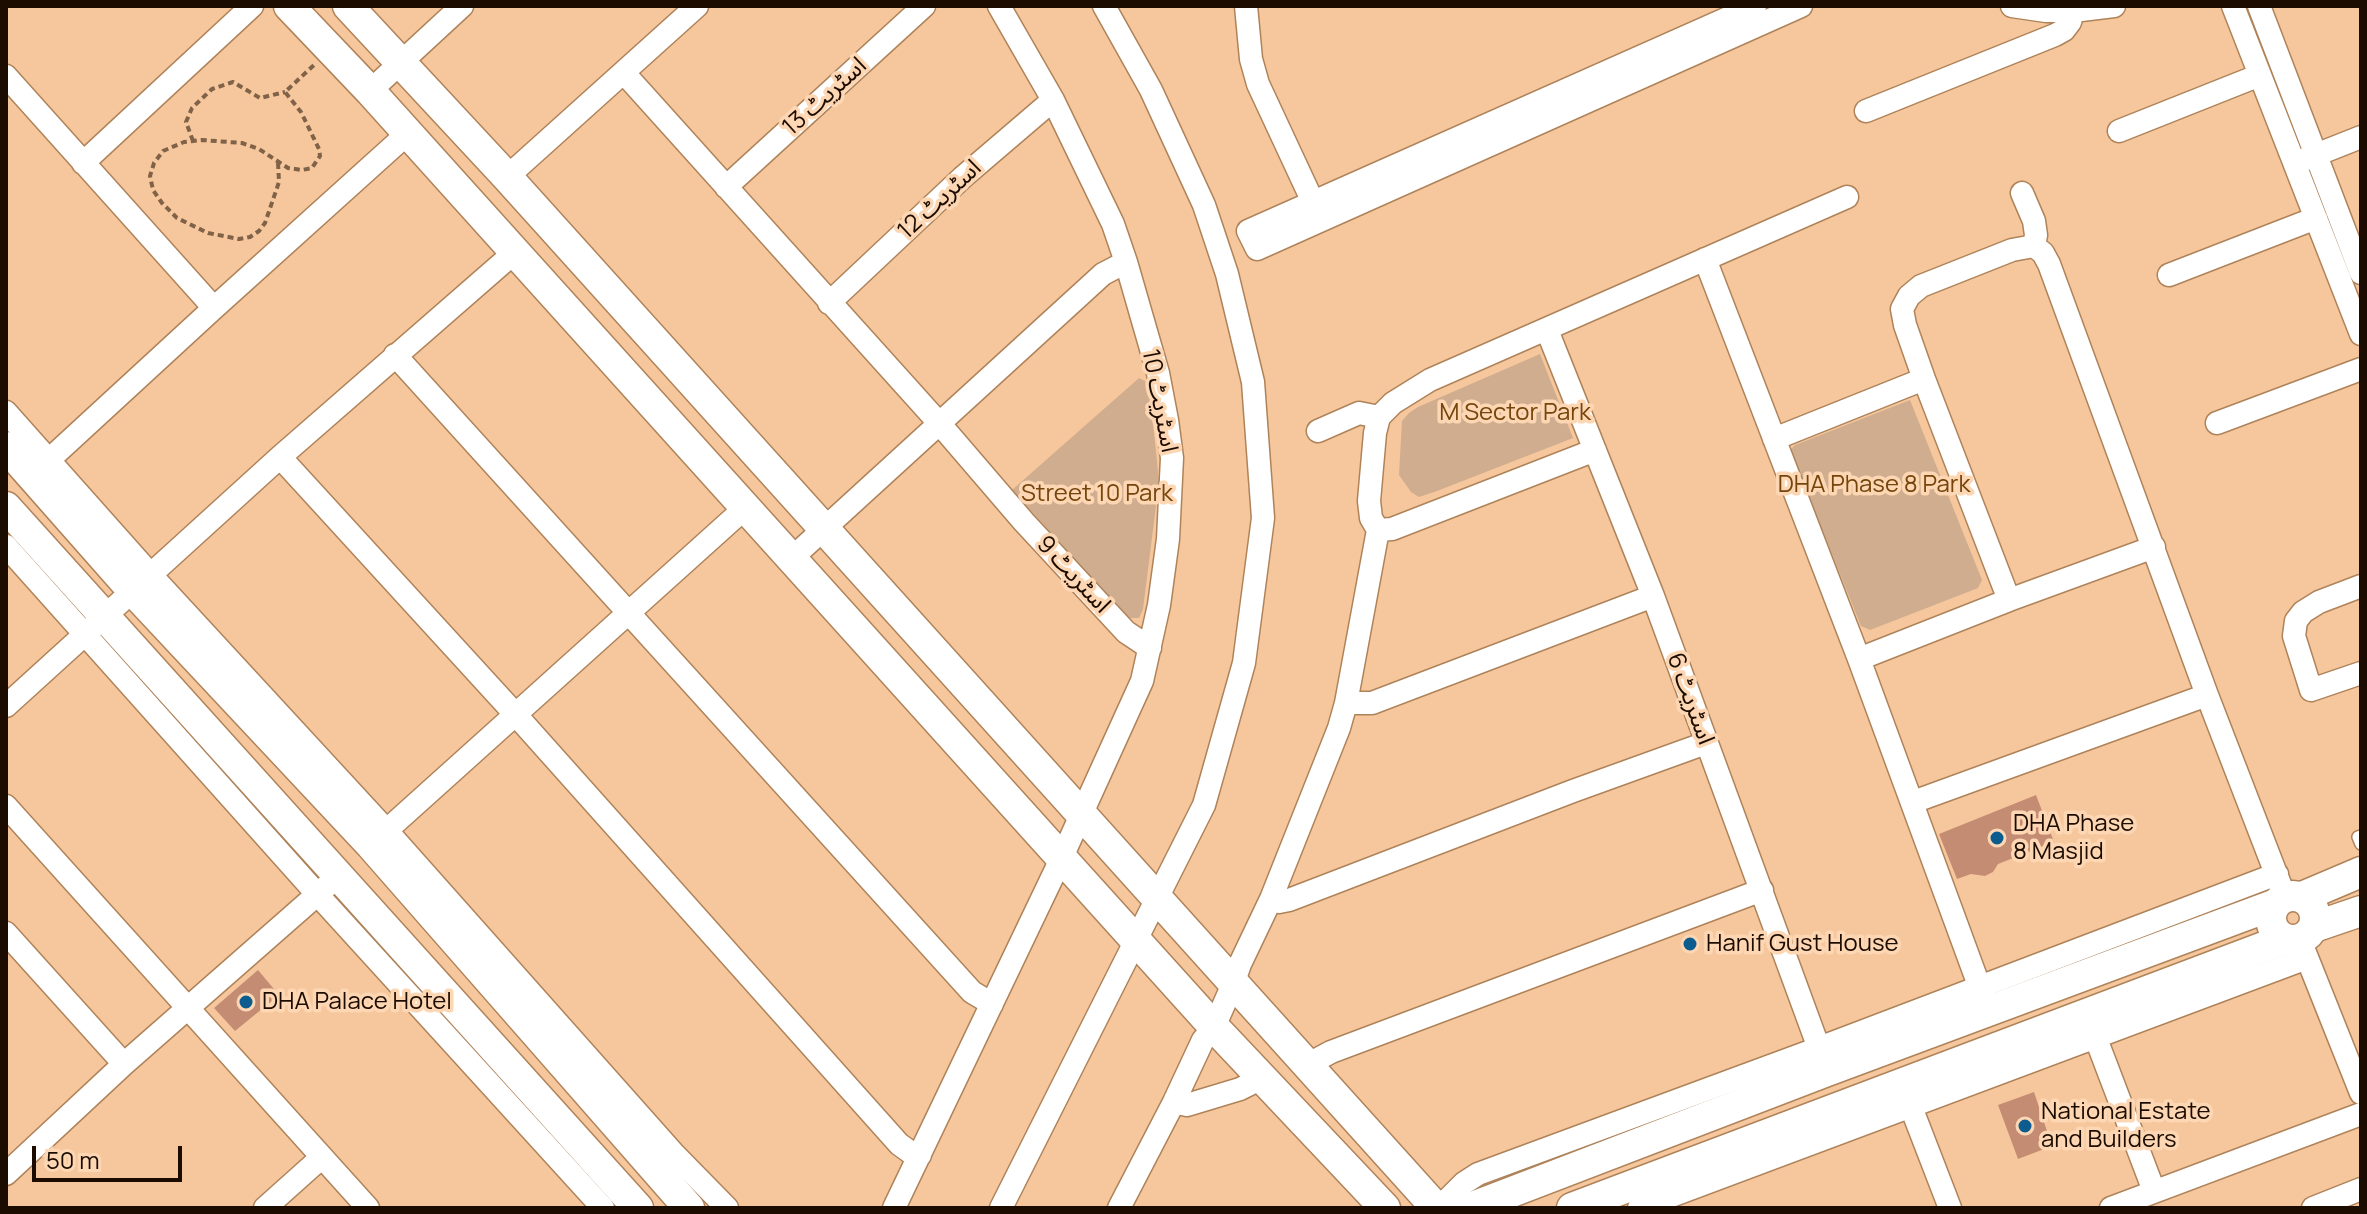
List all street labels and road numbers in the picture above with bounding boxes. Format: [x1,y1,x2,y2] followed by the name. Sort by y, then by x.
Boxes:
[777,52,873,142] street label: اسٹریٹ 13
[892,154,988,246] street label: اسٹریٹ 12
[1135,347,1183,455] street label: اسٹریٹ 10
[1030,530,1116,620] street label: اسٹریٹ 9
[1660,649,1720,749] street label: اسٹریٹ 6

